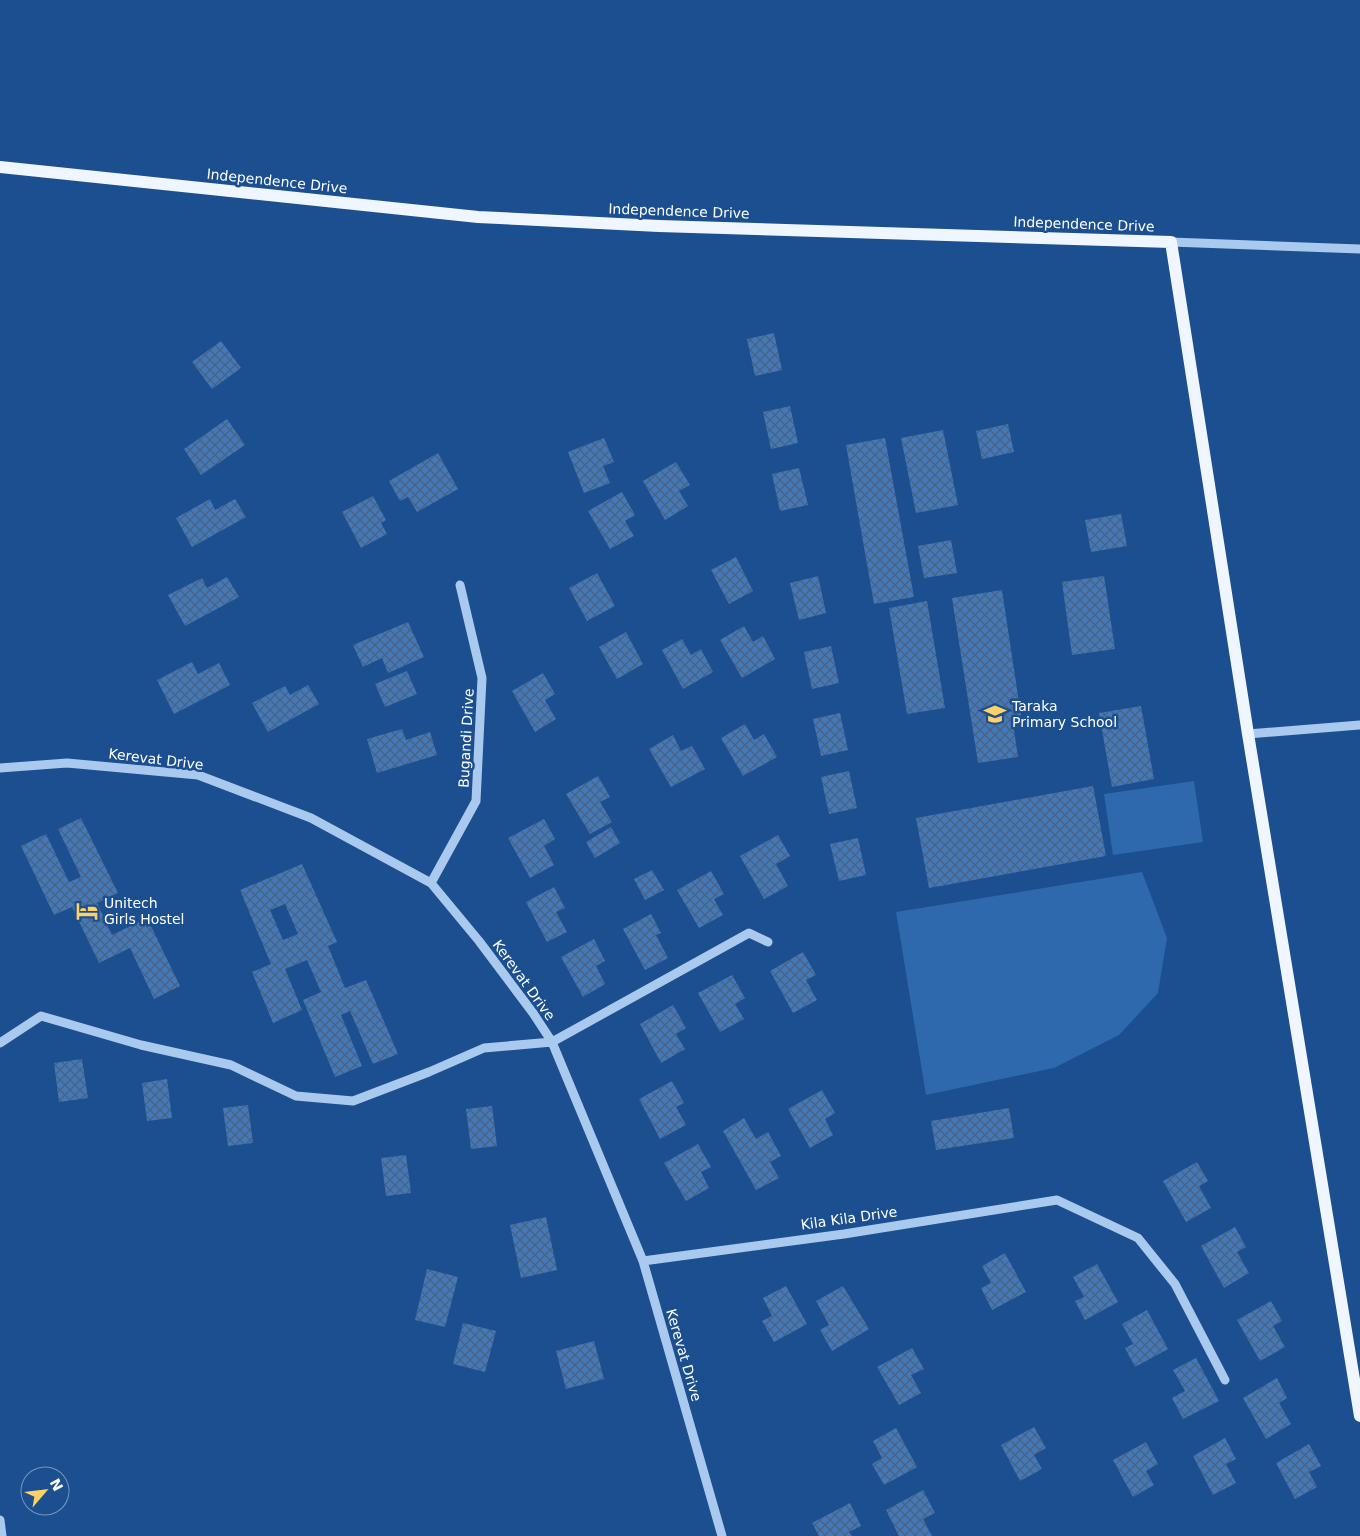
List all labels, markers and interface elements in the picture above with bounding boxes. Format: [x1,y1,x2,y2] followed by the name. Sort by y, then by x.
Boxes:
[206,166,348,196] street label: Independence Drive
[608,201,750,221] street label: Independence Drive
[1013,214,1155,234] street label: Independence Drive
[455,688,477,788] street label: Bugandi Drive
[1011,698,1117,730] place label: Taraka Primary School
[982,701,1008,727] school or university icon: Taraka Primary School
[108,745,204,773] street label: Kerevat Drive
[104,895,185,927] place label: Unitech Girls Hostel
[74,898,100,924] hotel icon: Unitech Girls Hostel
[490,937,558,1023] street label: Kerevat Drive
[800,1203,898,1233] street label: Kila Kila Drive
[663,1307,705,1403] street label: Kerevat Drive
[20,1466,70,1516] north arrow
[47,1476,66,1494] text: N

